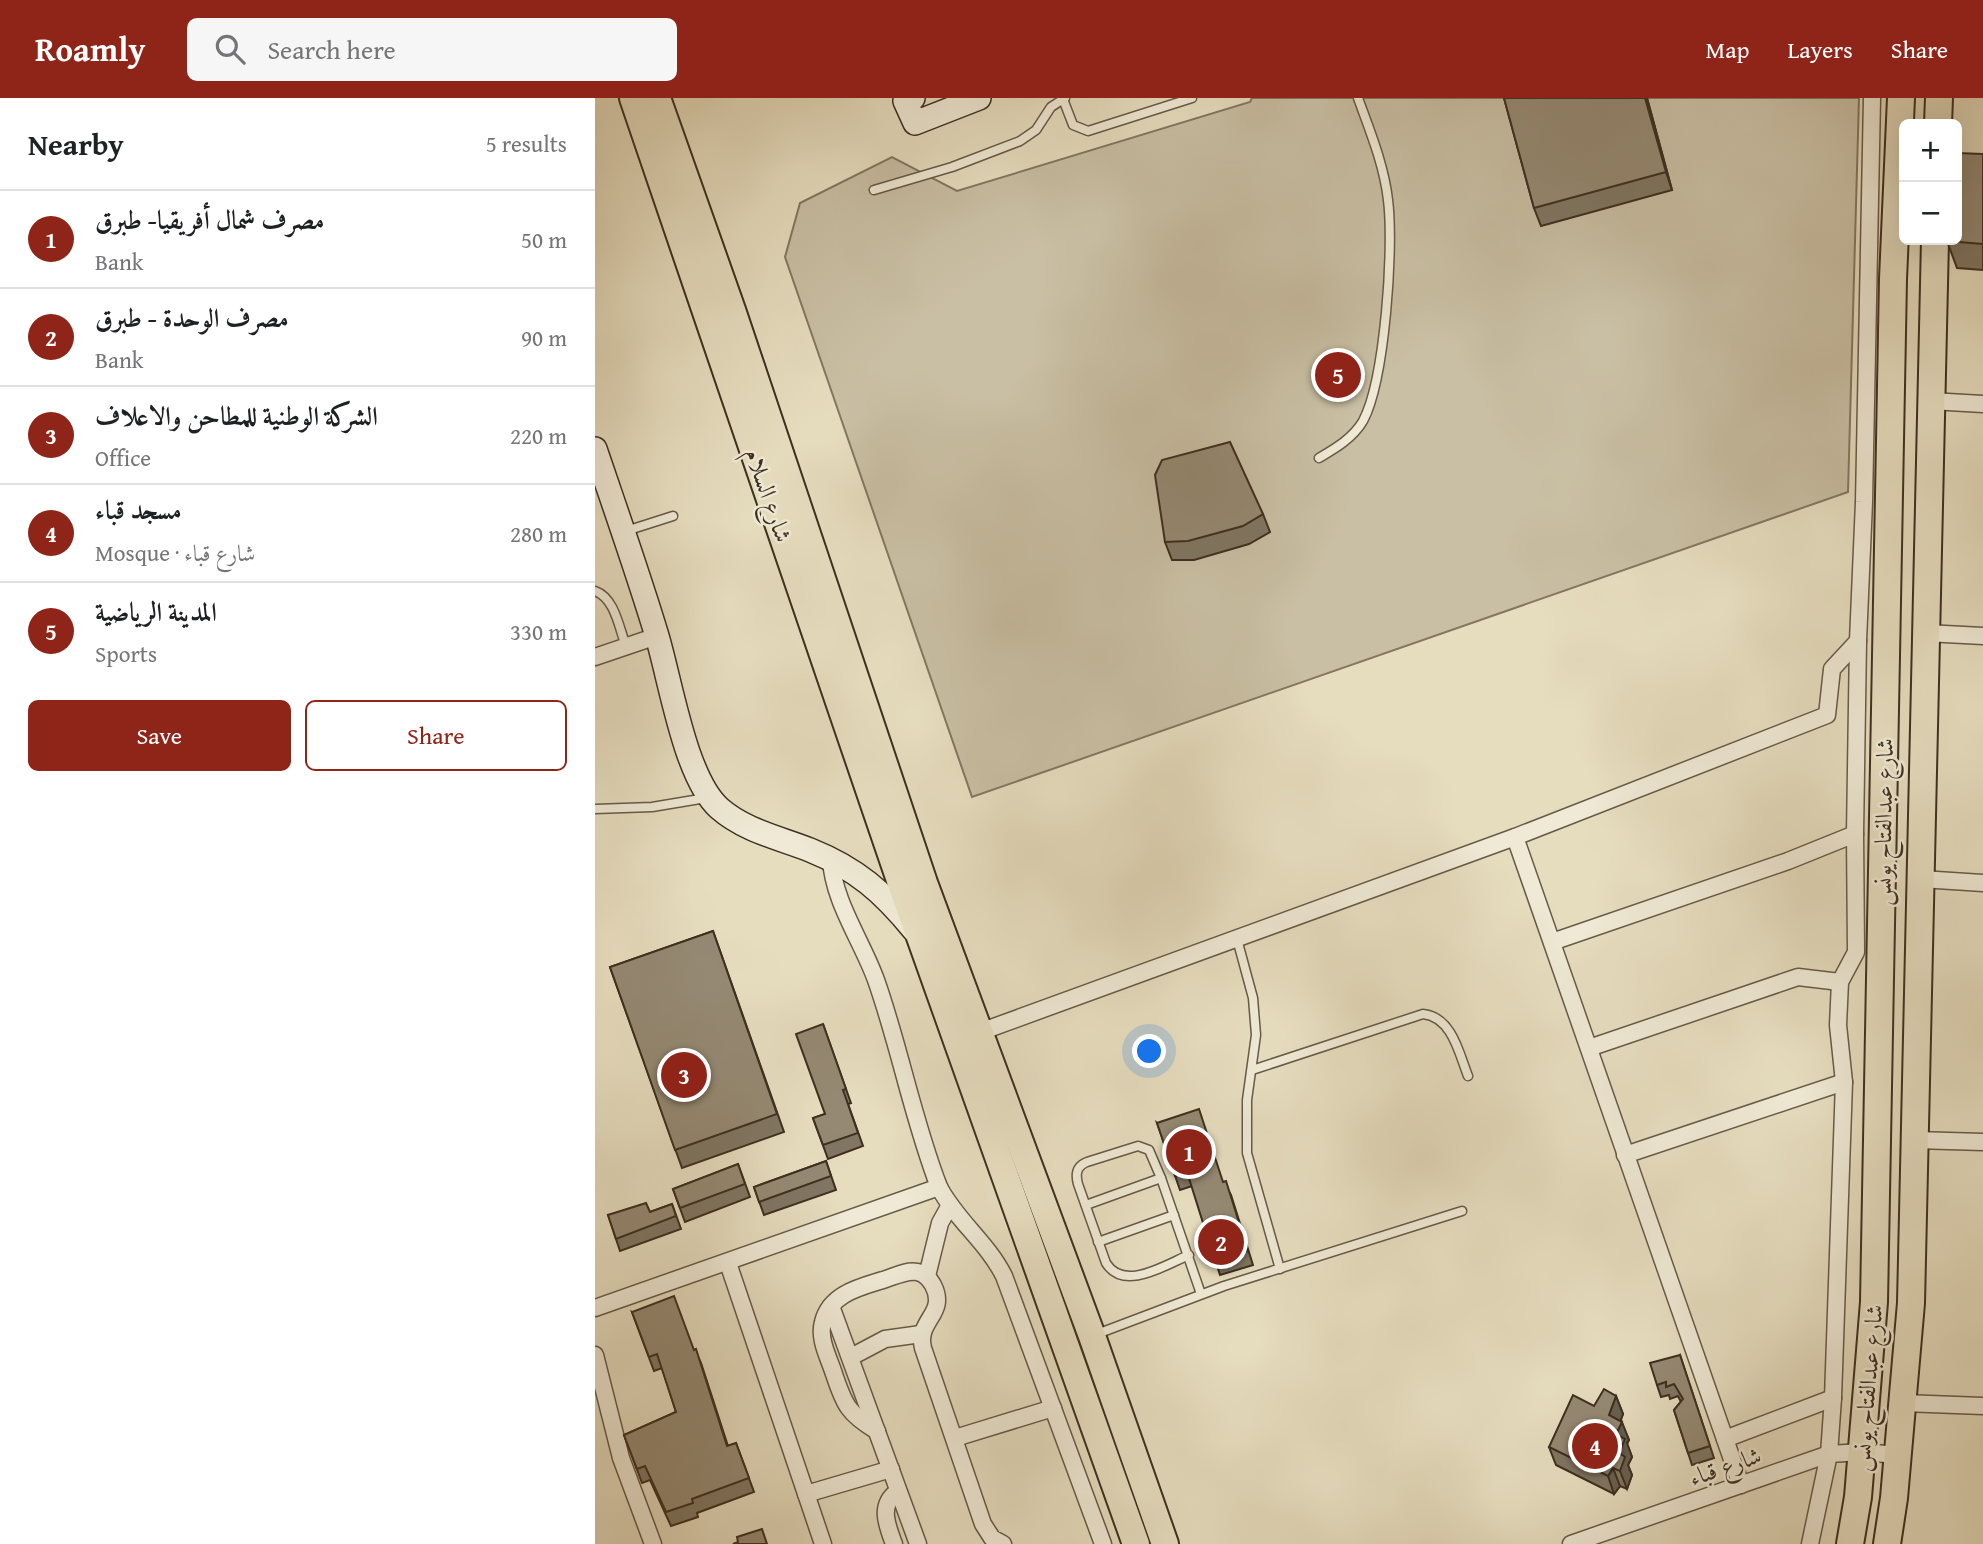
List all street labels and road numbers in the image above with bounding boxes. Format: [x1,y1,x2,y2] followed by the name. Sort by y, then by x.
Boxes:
[733,443,801,548] street label: شارع السلام
[1864,738,1906,906] street label: شارع عبدالفتاح يونس
[1842,1303,1896,1473] street label: شارع عبدالفتاح يونس
[1684,1437,1767,1498] street label: شارع قباء

